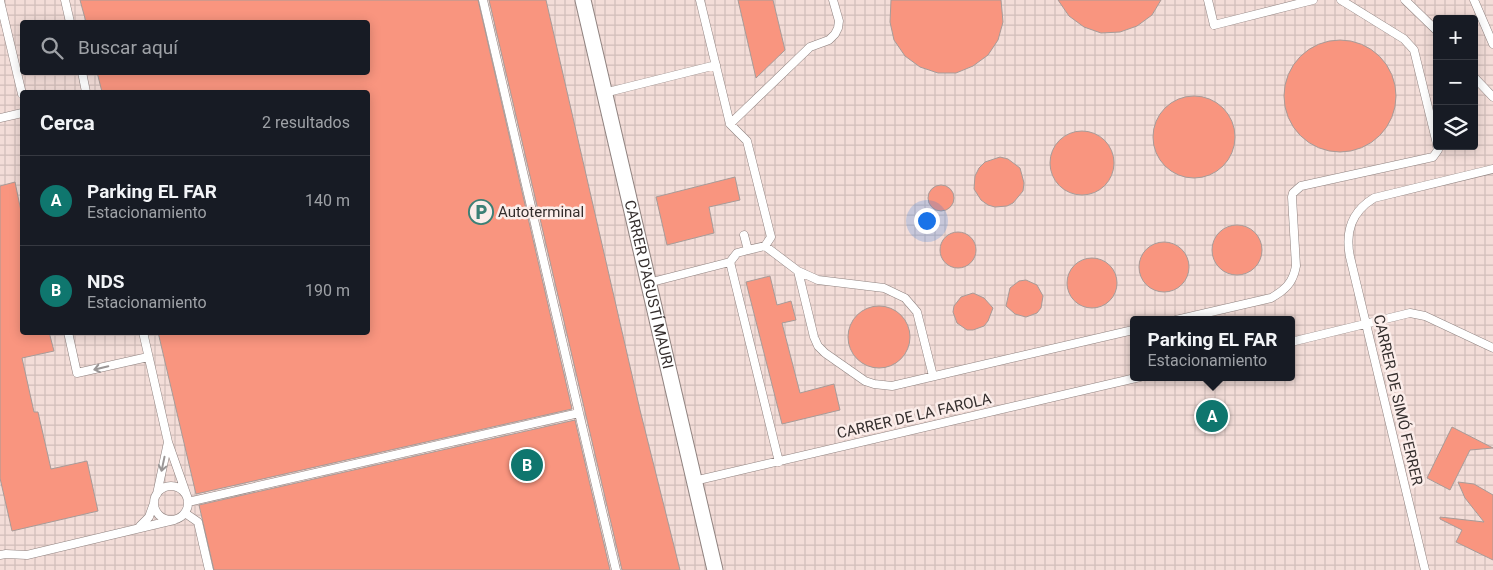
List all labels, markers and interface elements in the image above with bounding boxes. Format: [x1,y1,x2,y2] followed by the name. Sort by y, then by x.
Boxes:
[1433,15,1478,150] map controls
[1433,15,1478,60] button: +
[20,20,370,75] search box
[38,34,66,62] icon: search
[78,36,178,59] text: Buscar aquí
[1433,60,1478,105] button: −
[1433,105,1478,150] button: layers
[40,111,95,135] text: Cerca
[262,113,350,132] text: 2 resultados
[87,180,217,203] text: Parking EL FAR
[51,191,61,210] text: A
[305,191,350,210] text: 140 m
[621,198,677,371] street label: CARRER D'AGUSTÍ MAURI
[468,199,494,225] parking icon: Autoterminal
[87,203,207,222] text: Estacionamiento
[498,203,584,221] place label: Autoterminal
[914,208,940,234] your location
[87,270,124,293] text: NDS
[51,281,61,300] text: B
[305,281,350,300] text: 190 m
[87,293,207,312] text: Estacionamiento
[1370,313,1426,487] street label: CARRER DE SIMÓ FERRER
[1130,316,1295,381] popup
[1147,328,1278,351] text: Parking EL FAR
[1147,351,1267,370] text: Estacionamiento
[93,364,109,373] one-way arrow
[835,389,993,443] street label: CARRER DE LA FAROLA
[1196,397,1228,435] pin: A
[511,446,543,484] pin: B
[158,456,168,472] one-way arrow

